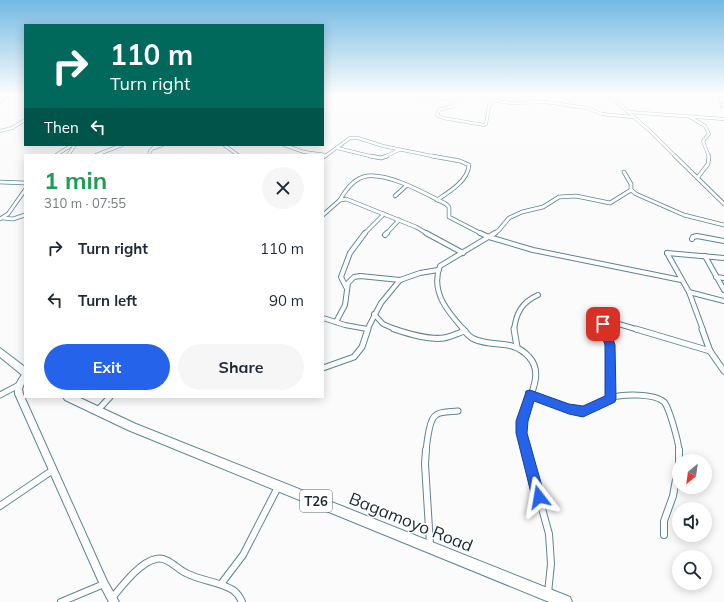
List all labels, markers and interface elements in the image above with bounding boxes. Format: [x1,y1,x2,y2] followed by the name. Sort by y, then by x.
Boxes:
[110,37,193,72] text: 110 m
[44,40,96,92] icon: right
[110,72,190,95] text: Turn right
[87,116,109,138] icon: left
[44,118,79,137] text: Then
[44,165,107,195] text: 1 min
[262,167,304,209] button: close
[44,195,126,211] text: 310 m · 07:55
[44,237,66,259] icon: right
[78,239,148,258] text: Turn right
[260,239,304,258] text: 110 m
[44,289,66,311] icon: left
[78,291,137,310] text: Turn left
[269,291,304,310] text: 90 m
[586,307,620,341] pin
[592,313,614,335] icon: arrive
[44,344,170,390] button: Exit
[178,344,304,390] button: Share
[672,454,712,494] north arrow
[672,454,712,590] map controls
[518,476,560,518] position arrow
[346,487,476,557] street label: Bagamoyo Road
[300,490,332,512] road number: T26
[672,502,712,542] button: sound
[672,550,712,590] button: search

